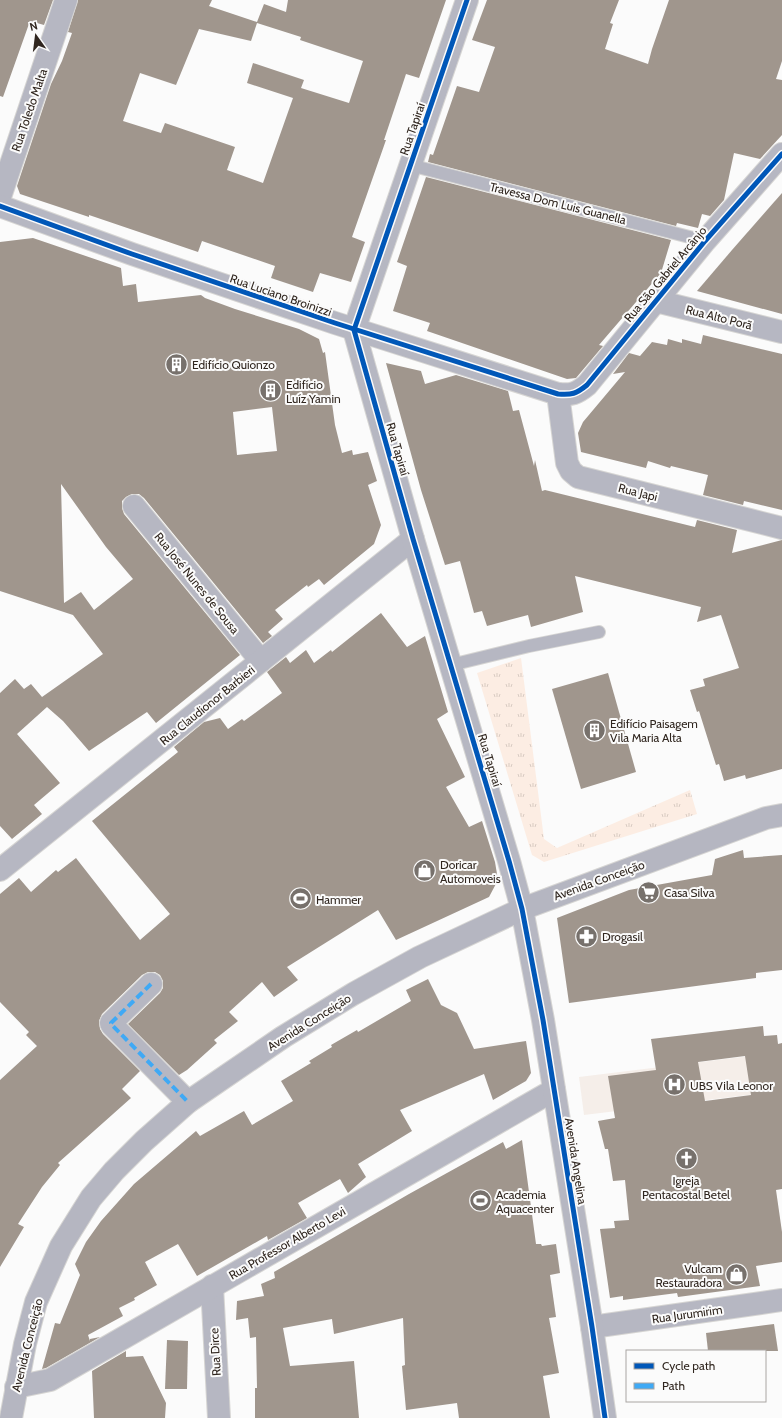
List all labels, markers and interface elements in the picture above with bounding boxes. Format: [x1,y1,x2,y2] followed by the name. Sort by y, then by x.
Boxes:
[16,16,56,56] north arrow
[28,19,39,34] text: N
[8,66,50,153] street label: Rua Toledo Malta
[396,100,428,157] street label: Rua Tapiraí
[488,179,628,227] street label: Travessa Dom Luis Guanella
[621,223,710,325] street label: Rua São Gabriel Arcânjo
[228,271,334,319] street label: Rua Luciano Broinizzi
[684,301,754,333] street label: Rua Alto Porã
[163,351,189,377] building icon: Edifício Quionzo
[192,357,275,372] place label: Edifício Quionzo
[286,377,341,406] place label: Edifício Luíz Yamin
[257,378,283,404] building icon: Edifício Luíz Yamin
[383,421,413,478] street label: Rua Tapiraí
[617,480,659,504] street label: Rua Japi
[151,529,243,637] street label: Rua José Nunes de Sousa
[156,662,258,748] street label: Rua Claudionor Barbieri
[610,716,698,745] place label: Edifício Paisagem Vila Maria Alta
[581,717,607,743] building icon: Edifício Paisagem Vila Maria Alta
[475,732,505,789] street label: Rua Tapiraí
[551,856,647,903] street label: Avenida Conceição
[440,857,501,886] place label: Doricar Automoveis
[411,858,437,884] shop icon: Doricar Automoveis
[635,879,661,905] supermarket icon: Casa Silva
[664,885,715,900] place label: Casa Silva
[287,886,313,912] sports icon: Hammer
[316,892,361,907] place label: Hammer
[573,923,599,949] pharmacy icon: Drogasil
[602,929,643,944] place label: Drogasil
[264,990,354,1054] street label: Avenida Conceição
[662,1072,688,1098] hospital icon: UBS Vila Leonor
[690,1078,773,1093] place label: UBS Vila Leonor
[562,1117,590,1206] street label: Avenida Angelina
[673,1146,699,1172] church icon: Igreja Pentacostal Betel
[642,1173,730,1202] place label: Igreja Pentacostal Betel
[496,1187,554,1216] place label: Academia Aquacenter
[468,1188,494,1214] sports icon: Academia Aquacenter
[226,1203,348,1283] street label: Rua Professor Alberto Levi
[656,1261,722,1290] place label: Vulcam Restauradora
[724,1262,750,1288] shop icon: Vulcam Restauradora
[8,1296,46,1393] street label: Avenida Conceição
[651,1302,723,1326] street label: Rua Jurumirim
[206,1328,224,1376] street label: Rua Dirce
[626,1350,766,1402] legend
[662,1358,715,1373] text: Cycle path
[662,1378,685,1393] text: Path

